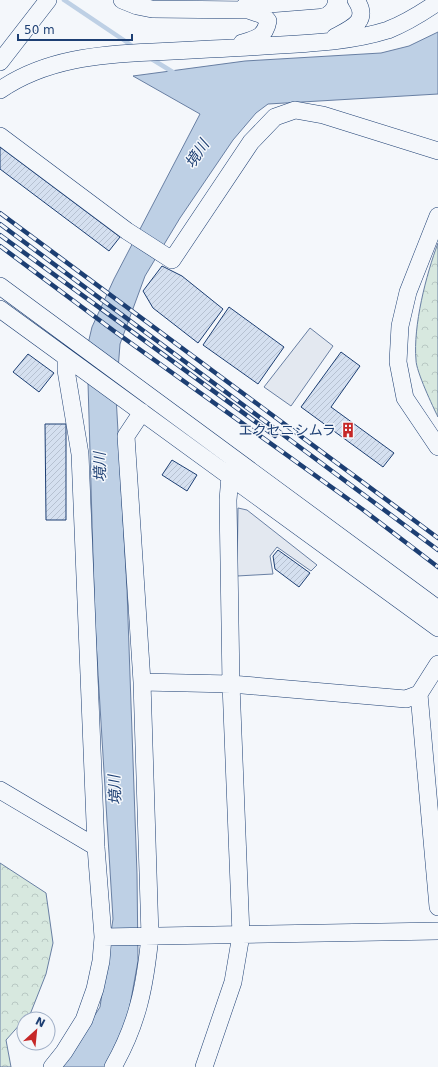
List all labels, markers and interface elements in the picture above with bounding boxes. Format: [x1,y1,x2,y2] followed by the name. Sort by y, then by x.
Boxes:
[18,16,132,42] scale bar
[24,23,55,37] text: 50 m
[181,135,214,171] water label: 境川
[339,421,357,439] building icon: エクセニシムラ
[239,422,336,438] place label: エクセニシムラ
[91,450,109,482] water label: 境川
[105,773,125,805] water label: 境川
[16,1011,56,1051] north arrow
[33,1015,47,1030] text: N

